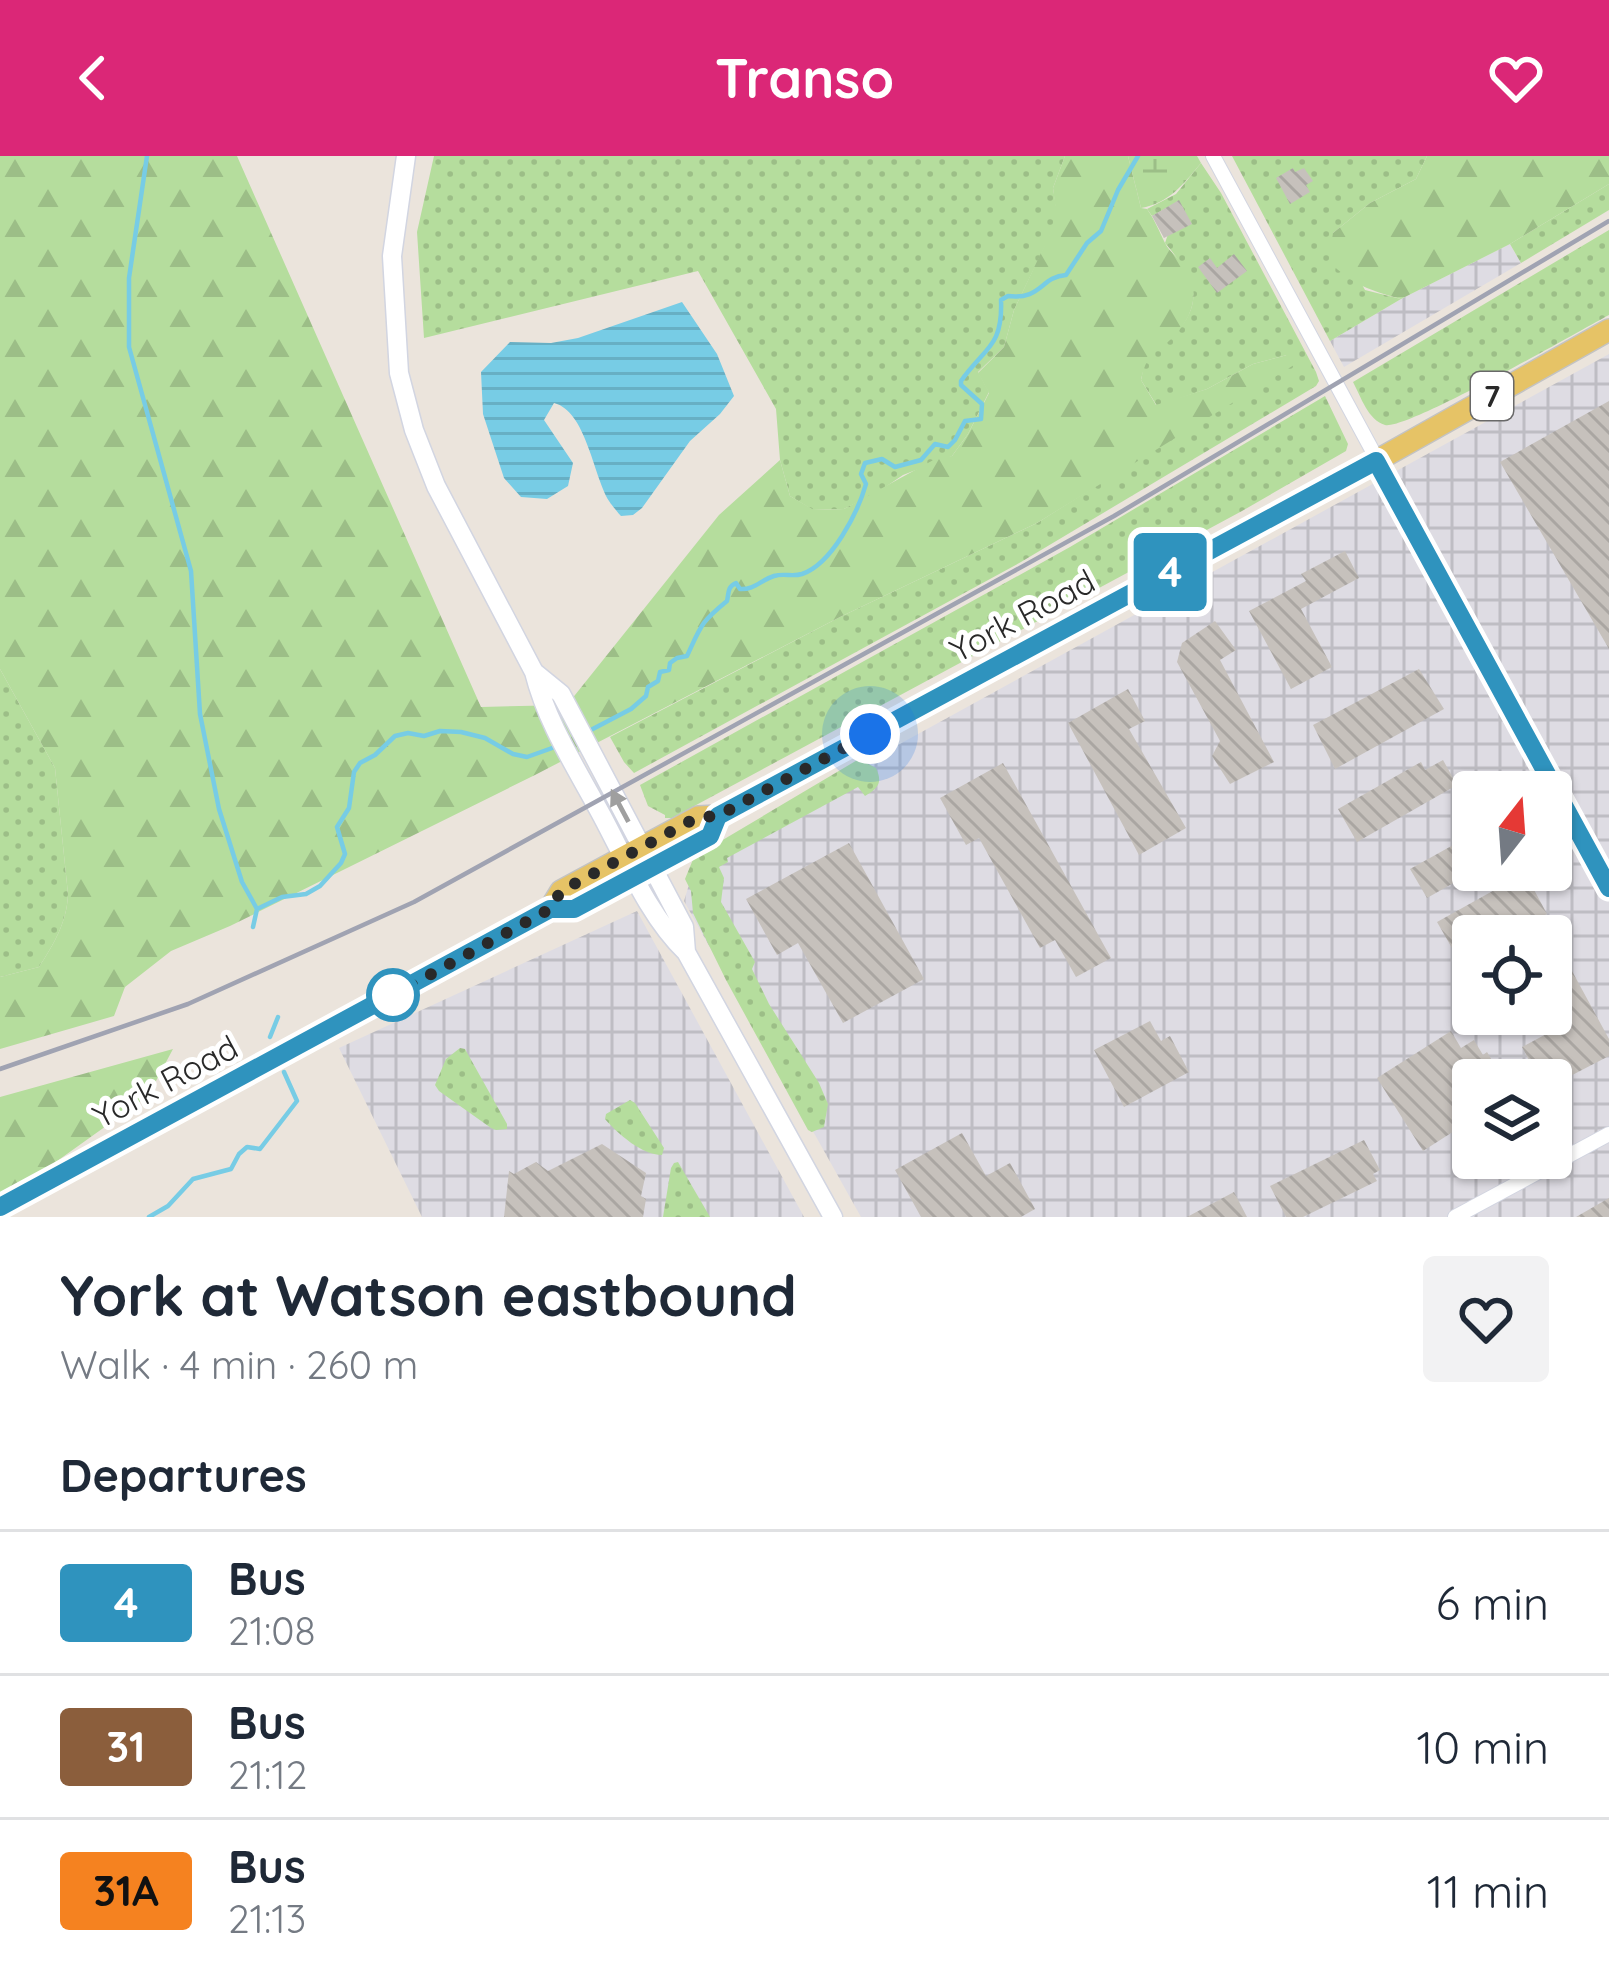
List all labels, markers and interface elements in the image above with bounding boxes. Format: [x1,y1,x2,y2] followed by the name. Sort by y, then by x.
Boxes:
[715,44,894,112] text: Transo
[60,45,126,111] icon: back
[1483,45,1549,111] icon: heart
[1471,372,1513,420] road number: 7
[1131,533,1209,611] line badge: 4
[1158,545,1182,598] text: 4
[942,560,1102,670] street label: York Road
[840,704,900,764] your location
[1452,771,1572,891] north arrow
[1452,771,1572,1179] map controls
[611,788,631,823] one-way arrow
[1452,915,1572,1035] button: locate
[368,970,418,1020] unlabelled marker
[85,1026,245,1136] street label: York Road
[1452,1059,1572,1179] button: layers
[1423,1256,1549,1382] button: heart
[60,1259,797,1330] text: York at Watson eastbound
[60,1340,418,1389] text: Walk · 4 min · 260 m
[60,1447,307,1503] text: Departures
[228,1550,306,1606] text: Bus
[1436,1575,1549,1631] text: 6 min
[114,1576,138,1629] text: 4
[228,1606,316,1655] text: 21:08
[228,1694,306,1750] text: Bus
[1417,1719,1549,1775] text: 10 min
[107,1720,145,1773] text: 31
[228,1750,307,1799] text: 21:12
[228,1838,306,1894] text: Bus
[1427,1863,1549,1919] text: 11 min
[93,1864,159,1917] text: 31A
[228,1894,306,1943] text: 21:13

